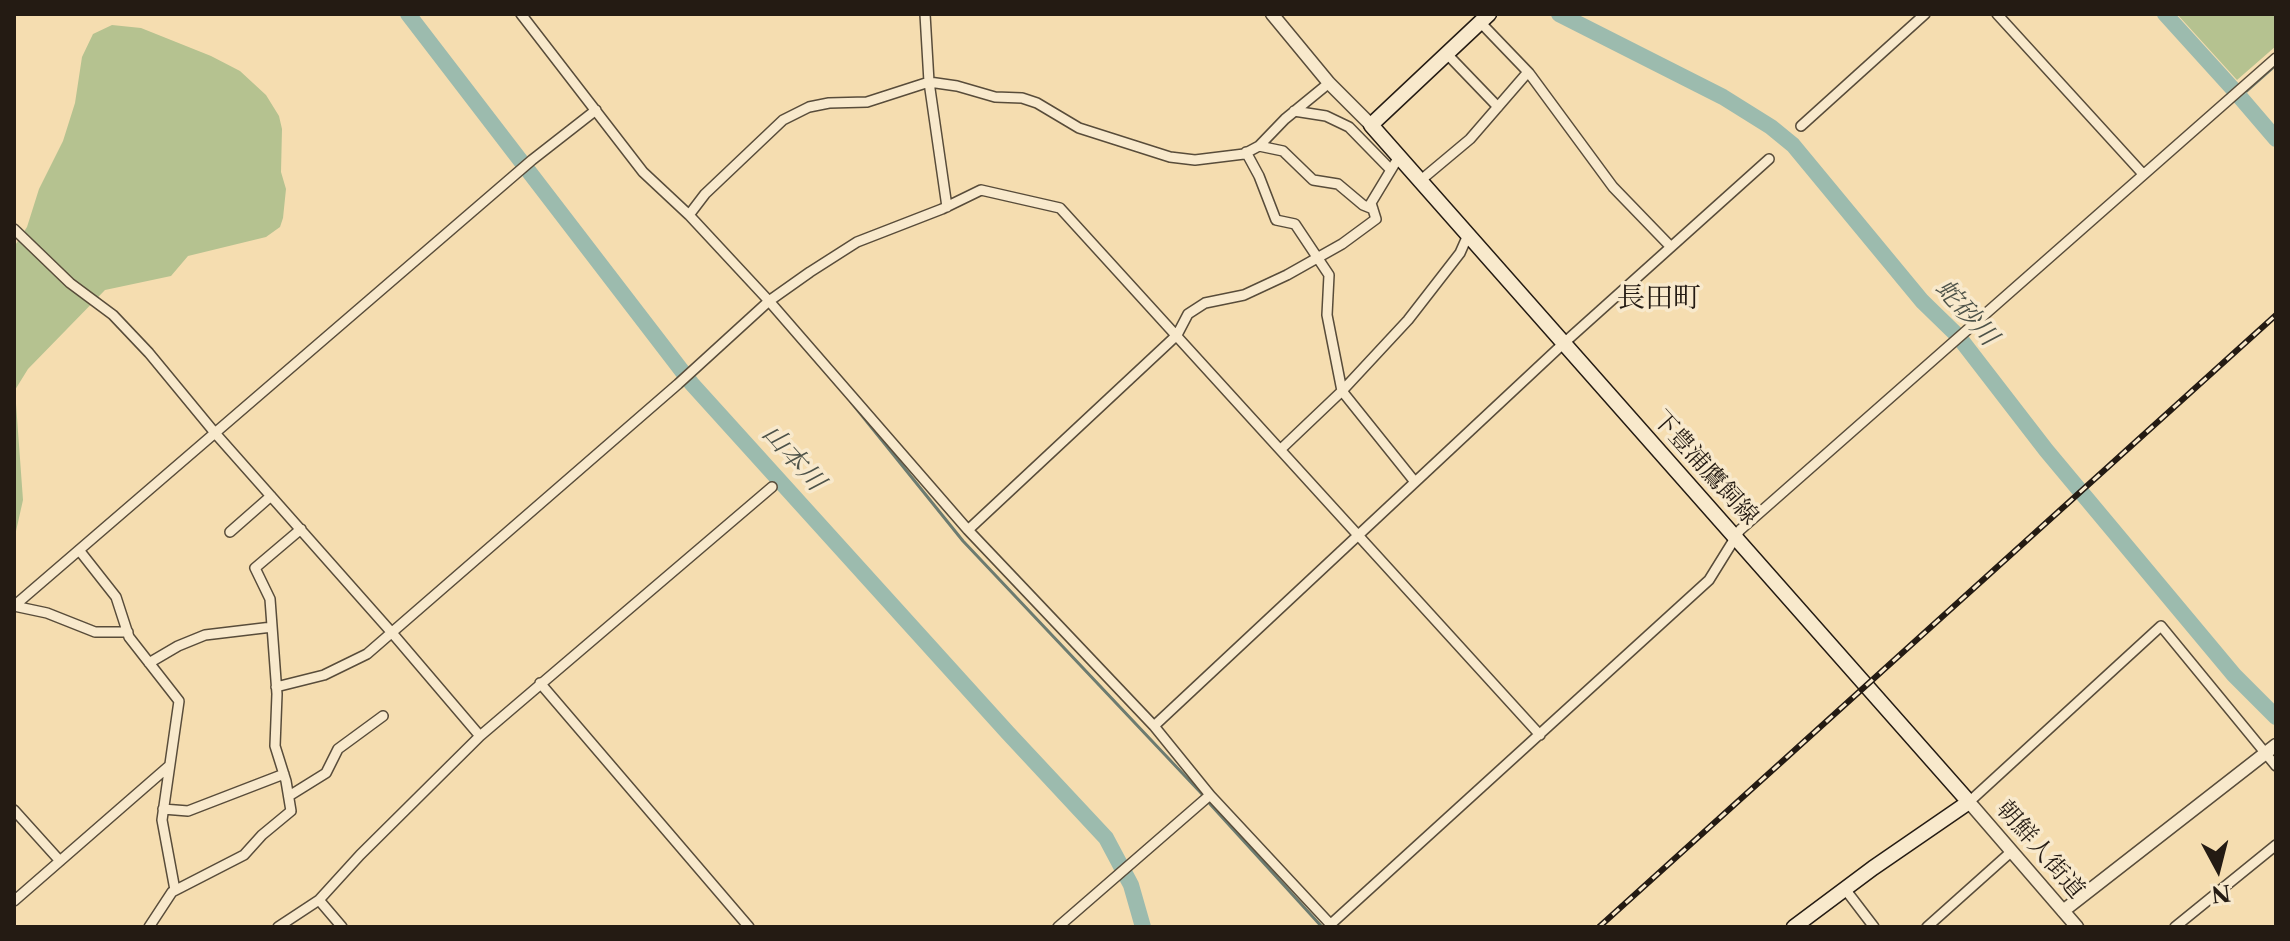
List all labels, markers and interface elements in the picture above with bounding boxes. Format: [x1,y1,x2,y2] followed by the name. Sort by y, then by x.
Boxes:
[1928,274,2004,352] water label: 蛇砂川
[1617,282,1701,316] district label: 長田町
[1646,405,1764,531] street label: 下豊浦鷹飼線
[755,419,831,497] water label: 山本川
[1990,795,2090,905] street label: 朝鮮人街道
[2178,829,2258,909] north arrow
[2210,879,2232,908] text: N

